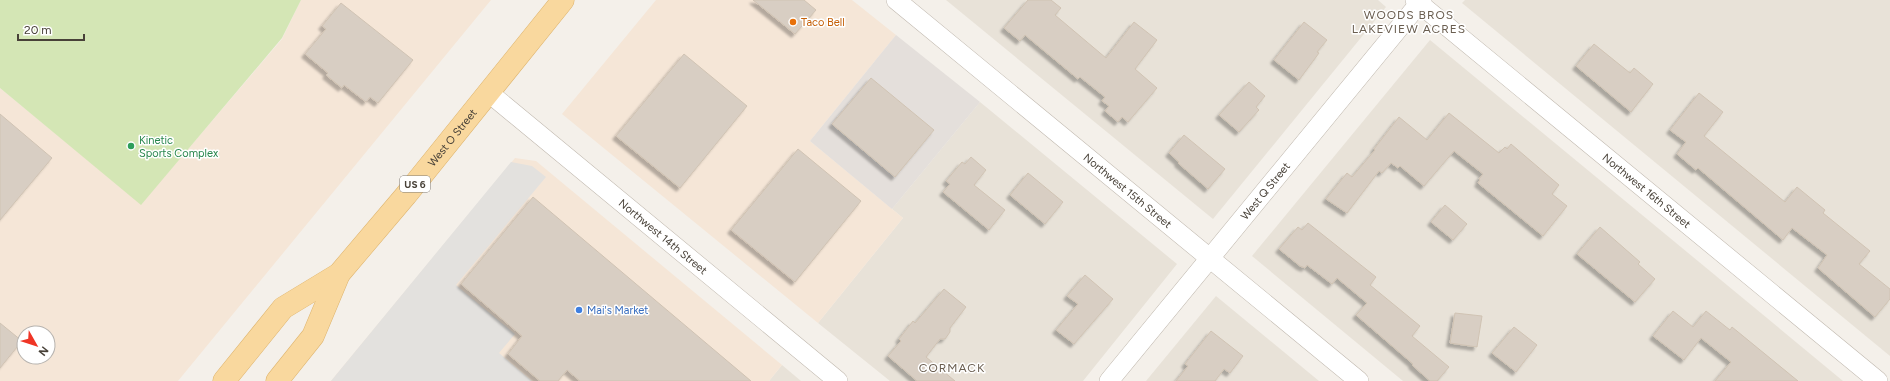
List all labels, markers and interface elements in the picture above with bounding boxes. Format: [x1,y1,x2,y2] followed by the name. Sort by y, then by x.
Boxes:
[1352,8,1466,36] district label: WOODS BROS LAKEVIEW ACRES
[18,16,84,42] scale bar
[801,16,845,29] place label: Taco Bell
[788,17,798,27] marker: Taco Bell
[24,23,52,37] text: 20 m
[425,107,480,169] street label: West O Street
[139,134,219,160] place label: Kinetic Sports Complex
[126,141,136,151] marker: Kinetic Sports Complex
[1081,151,1174,231] street label: Northwest 15th Street
[1600,151,1693,231] street label: Northwest 16th Street
[1238,160,1293,223] street label: West Q Street
[400,176,430,192] road number: US 6
[616,197,710,277] street label: Northwest 14th Street
[587,304,649,317] place label: Mai's Market
[574,305,584,315] marker: Mai's Market
[16,325,56,365] north arrow
[36,344,51,358] text: N
[919,361,985,375] district label: CORMACK

